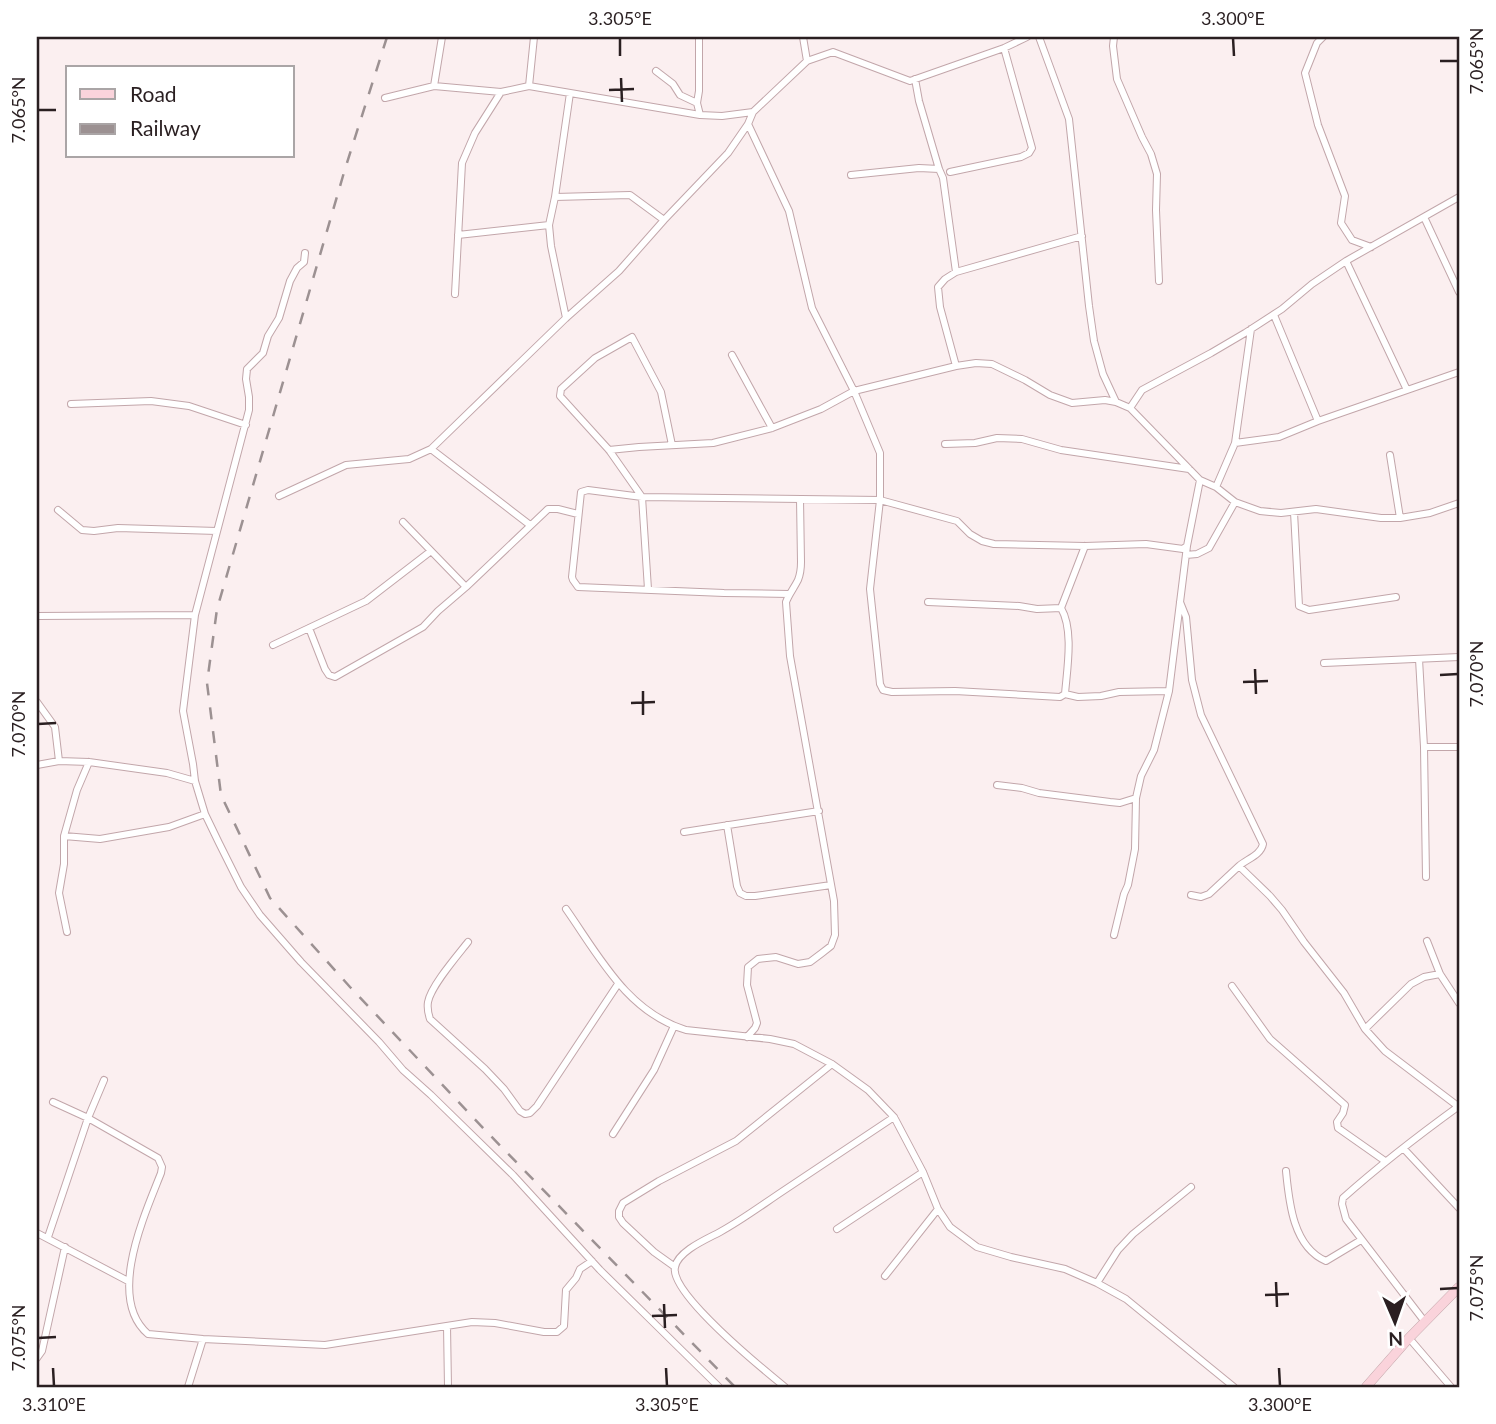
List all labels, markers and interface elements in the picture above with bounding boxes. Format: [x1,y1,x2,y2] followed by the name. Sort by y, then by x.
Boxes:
[588,7,652,29] text: 3.305°E
[1201,7,1265,29] text: 3.300°E
[1465,27,1487,95] text: 7.065°N
[66,66,294,158] legend
[7,76,29,144] text: 7.065°N
[130,81,177,106] text: Road
[130,115,201,140] text: Railway
[1465,640,1487,708] text: 7.070°N
[7,690,29,758] text: 7.070°N
[1465,1254,1487,1322] text: 7.075°N
[1360,1288,1430,1358] north arrow
[7,1304,29,1372] text: 7.075°N
[1388,1328,1403,1351] text: N
[22,1393,86,1415] text: 3.310°E
[635,1393,699,1415] text: 3.305°E
[1248,1393,1312,1415] text: 3.300°E

